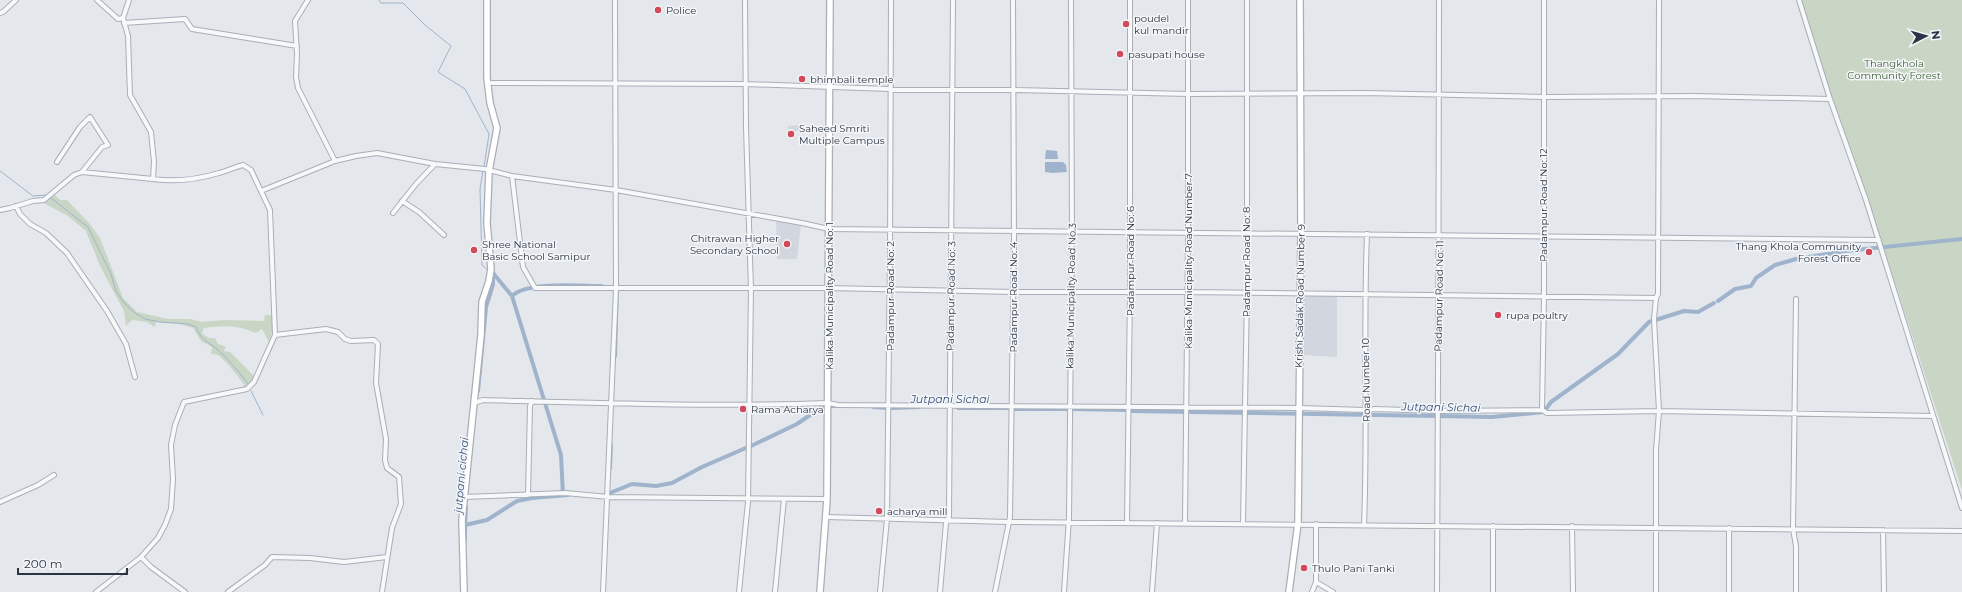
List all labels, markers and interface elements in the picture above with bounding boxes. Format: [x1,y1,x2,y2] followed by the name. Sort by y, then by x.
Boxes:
[666,4,696,17] place label: Police
[653,5,663,15] marker: Police
[1134,12,1189,37] place label: poudel kul mandir
[1906,16,1946,56] north arrow
[1121,19,1131,29] marker: poudel kul mandir
[1929,30,1943,40] text: N
[1128,48,1205,61] place label: pasupati house
[1115,49,1125,59] marker: pasupati house
[1847,57,1941,82] park label: Thangkhola Community Forest
[810,73,894,86] place label: bhimbali temple
[797,74,807,84] marker: bhimbali temple
[799,122,885,147] place label: Saheed Smriti Multiple Campus
[786,129,796,139] marker: Saheed Smriti Multiple Campus
[1537,148,1550,262] street label: Padampur Road No: 12
[1182,173,1195,349] street label: Kalika Municipality Road Number 7
[1124,206,1137,316] street label: Padampur Road No: 6
[1240,207,1253,317] street label: Padampur Road No: 8
[823,222,836,370] street label: Kalika Municipality Road No: 1
[1063,223,1079,369] street label: kalika Municipality Road No.3
[1292,224,1308,368] street label: Krishi Sadak Road Number 9
[690,232,779,257] place label: Chitrawan Higher Secondary School
[482,238,590,263] place label: Shree National Basic School Samipur
[782,239,792,249] marker: Chitrawan Higher Secondary School
[1432,240,1446,352] street label: Padampur Road No: 11
[1735,240,1862,265] place label: Thang Khola Community Forest Office
[884,241,897,351] street label: Padampur Road No: 2
[944,241,958,351] street label: Padampur Road No: 3
[1007,241,1020,352] street label: Padampur Road No: 4
[469,245,479,255] marker: Shree National Basic School Samipur
[1864,247,1874,257] marker: Thang Khola Community Forest Office
[1506,309,1568,322] place label: rupa poultry
[1493,310,1503,320] marker: rupa poultry
[1359,338,1373,422] street label: Road Number 10
[909,392,990,406] water label: Jutpani Sichai
[1400,399,1481,415] water label: Jutpani Sichai
[751,403,824,416] place label: Rama Acharya
[738,404,748,414] marker: Rama Acharya
[451,436,471,516] water label: jutpani cichai
[887,505,947,518] place label: acharya mill
[874,506,884,516] marker: acharya mill
[18,550,127,576] scale bar
[24,556,63,571] text: 200 m
[1312,562,1395,575] place label: Thulo Pani Tanki
[1299,563,1309,573] marker: Thulo Pani Tanki

